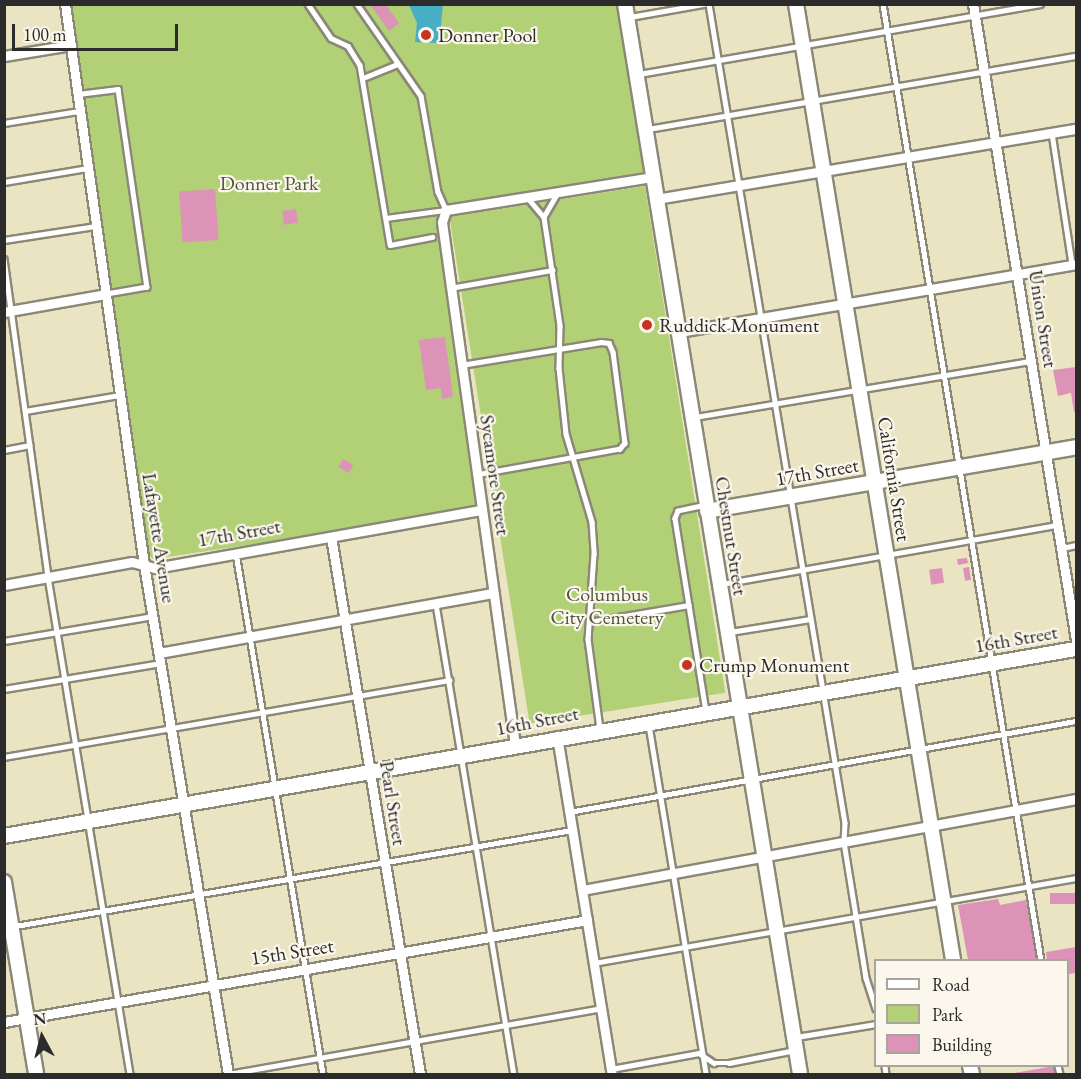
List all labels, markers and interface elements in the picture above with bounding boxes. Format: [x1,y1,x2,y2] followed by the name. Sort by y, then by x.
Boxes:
[15,12,182,50] scale bar
[23,23,67,46] text: 100 m
[438,23,537,47] place label: Donner Pool
[419,28,433,42] marker: Donner Pool
[220,171,318,195] park label: Donner Park
[1023,268,1063,370] street label: Union Street
[659,313,819,337] place label: Ruddick Monument
[640,318,654,332] marker: Ruddick Monument
[475,413,515,537] street label: Sycamore Street
[872,415,916,543] street label: California Street
[774,453,860,491] street label: 17th Street
[137,471,181,605] street label: Lafayette Avenue
[710,475,752,597] street label: Chestnut Street
[196,514,282,552] street label: 17th Street
[550,582,664,629] park label: Columbus City Cemetery
[973,620,1059,658] street label: 16th Street
[699,653,849,677] place label: Crump Monument
[680,658,694,672] marker: Crump Monument
[494,701,580,741] street label: 16th Street
[374,759,412,847] street label: Pearl Street
[249,934,335,970] street label: 15th Street
[874,959,1069,1067] legend
[932,973,970,996] text: Road
[932,1003,963,1026] text: Park
[12,1007,72,1067] north arrow
[32,1007,47,1030] text: N
[932,1033,992,1056] text: Building

